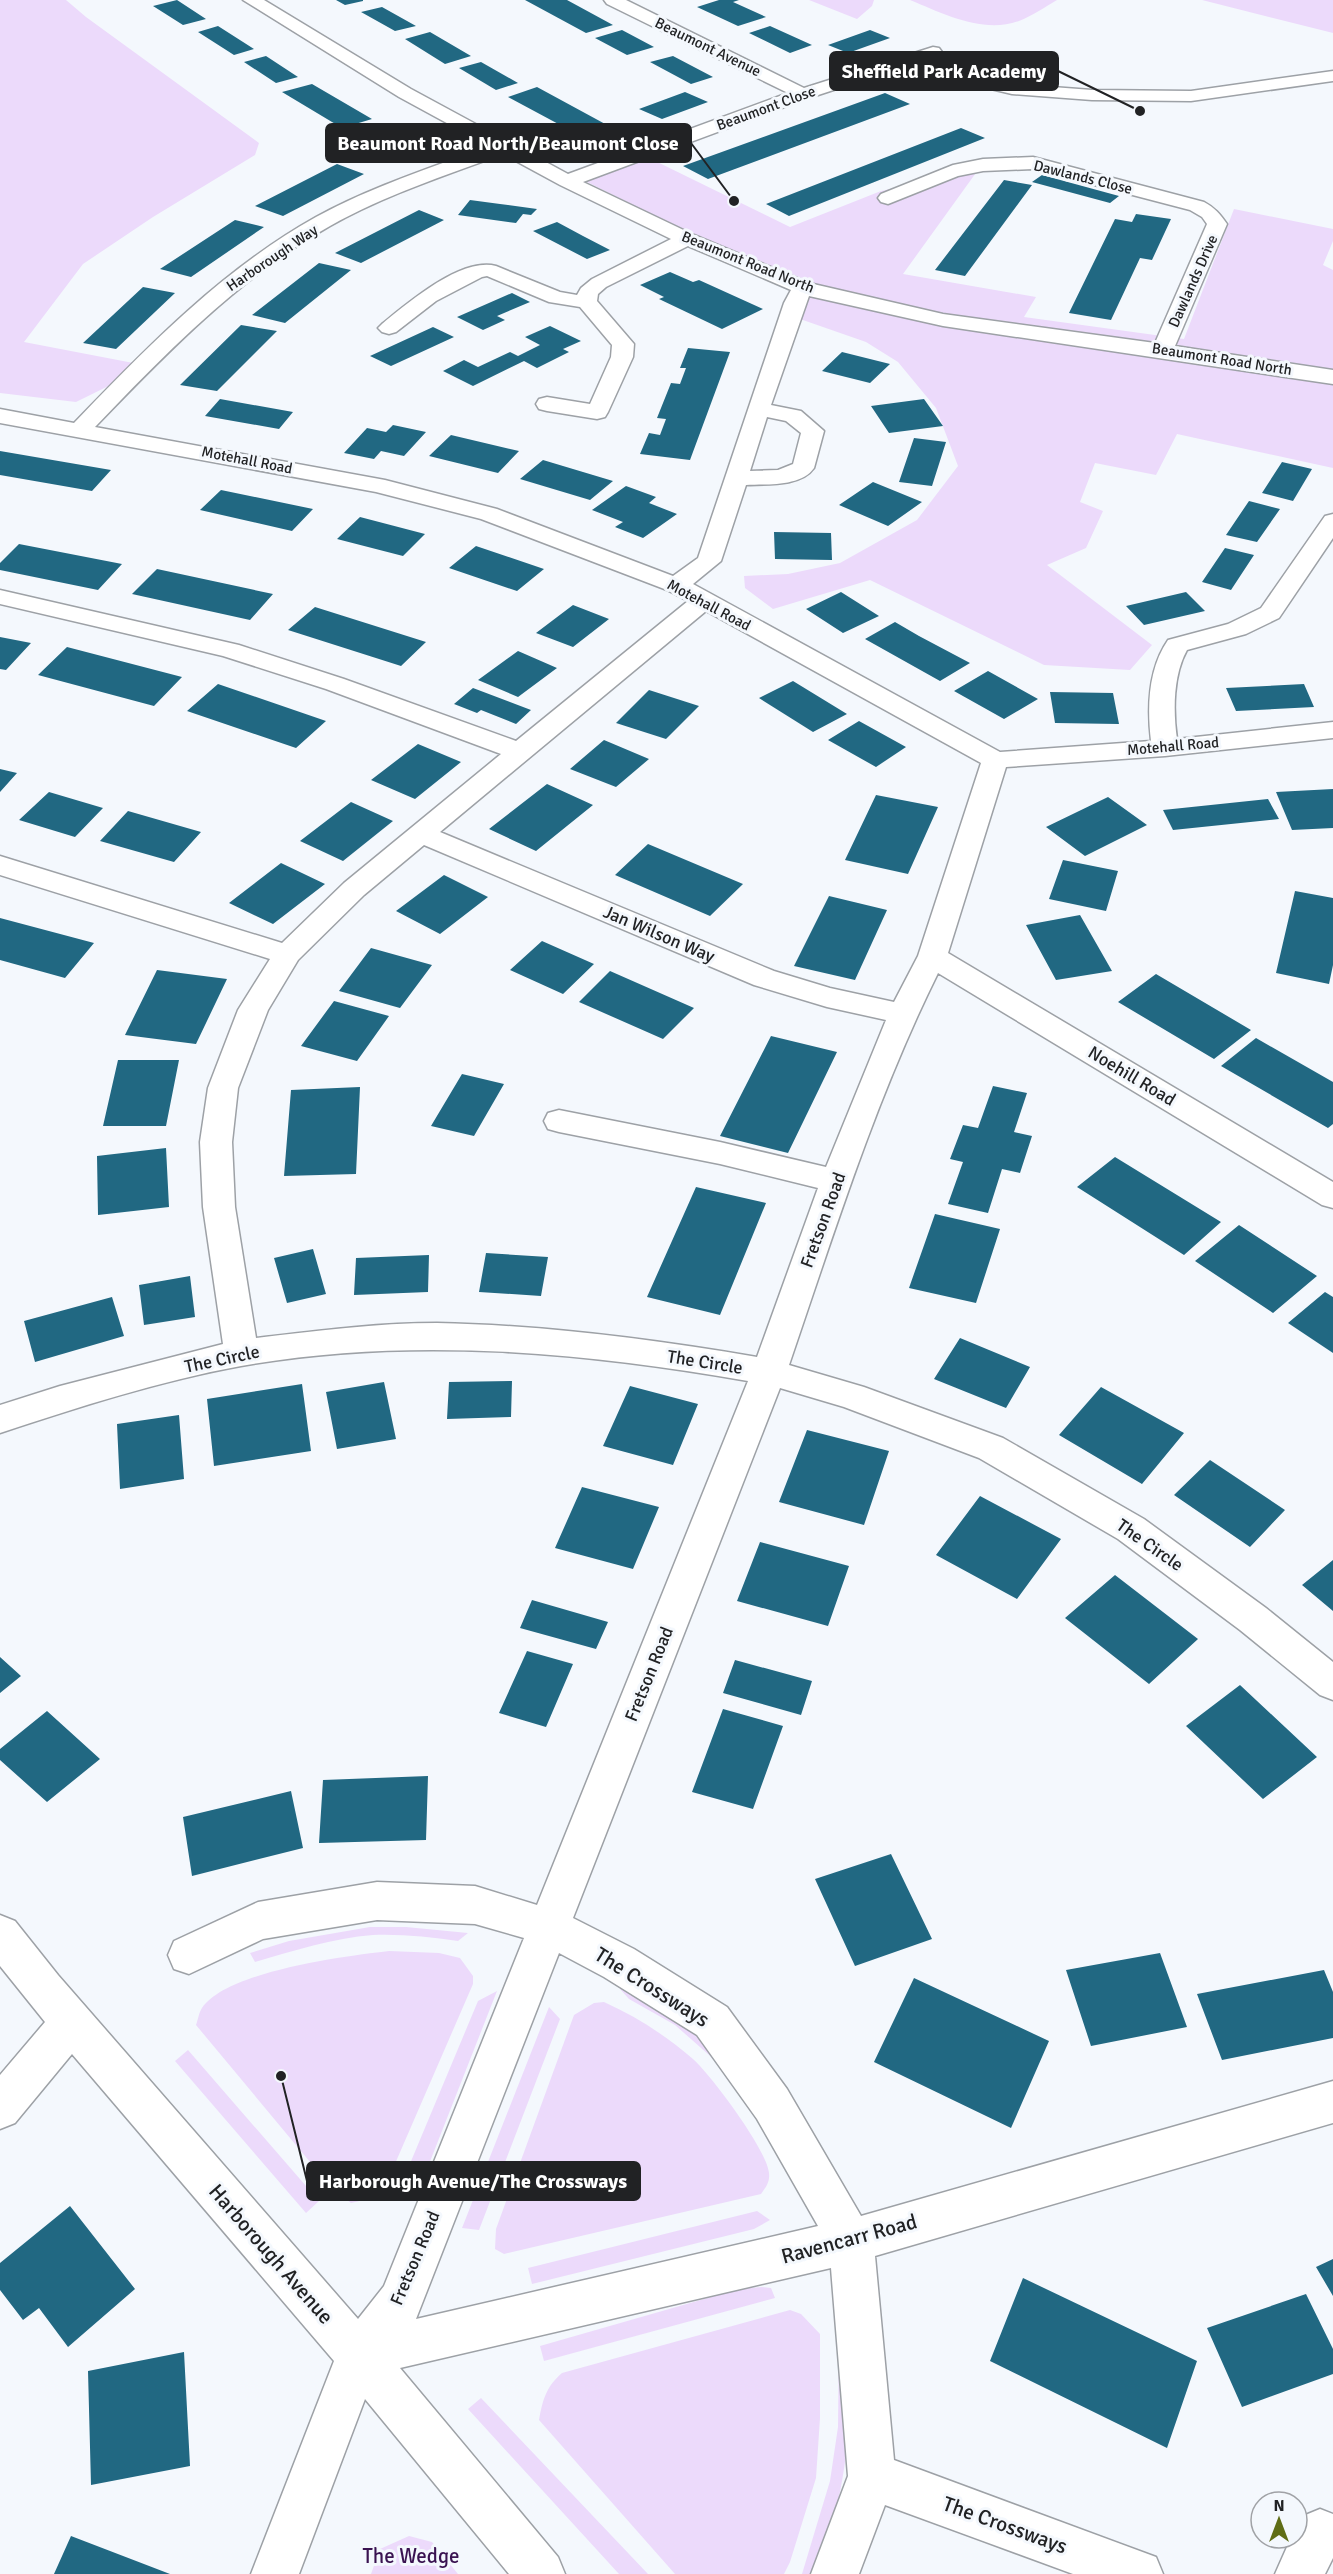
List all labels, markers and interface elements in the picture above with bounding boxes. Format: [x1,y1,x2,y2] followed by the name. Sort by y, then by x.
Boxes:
[652,14,764,80] street label: Beaumont Avenue
[830,52,1058,90] callout: Sheffield Park Academy
[842,59,1046,84] text: Sheffield Park Academy
[714,82,818,134] street label: Beaumont Close
[326,124,691,162] callout: Beaumont Road North/Beaumont Close
[337,131,679,156] text: Beaumont Road North/Beaumont Close
[1032,156,1134,198] street label: Dawlands Close
[223,221,321,295] street label: Harborough Way
[679,227,817,297] street label: Beaumont Road North
[1165,232,1221,330] street label: Dawlands Drive
[1151,339,1293,379] street label: Beaumont Road North
[200,442,294,478] street label: Motehall Road
[664,575,754,635] street label: Motehall Road
[1126,733,1220,759] street label: Motehall Road
[600,901,719,968] street label: Jan Wilson Way
[1084,1041,1180,1111] street label: Noehill Road
[796,1169,850,1271] street label: Fretson Road
[182,1340,262,1378] street label: The Circle
[666,1345,744,1379] street label: The Circle
[1112,1514,1188,1576] street label: The Circle
[620,1623,678,1725] street label: Fretson Road
[590,1941,714,2033] street label: The Crossways
[307,2162,640,2200] callout: Harborough Avenue/The Crossways
[319,2169,627,2194] text: Harborough Avenue/The Crossways
[203,2179,339,2329] street label: Harborough Avenue
[385,2208,445,2308] street label: Fretson Road
[778,2208,920,2270] street label: Ravencarr Road
[939,2490,1071,2560] street label: The Crossways
[1249,2490,1309,2550] north arrow
[1273,2496,1285,2516] text: N
[362,2543,460,2569] park label: The Wedge

